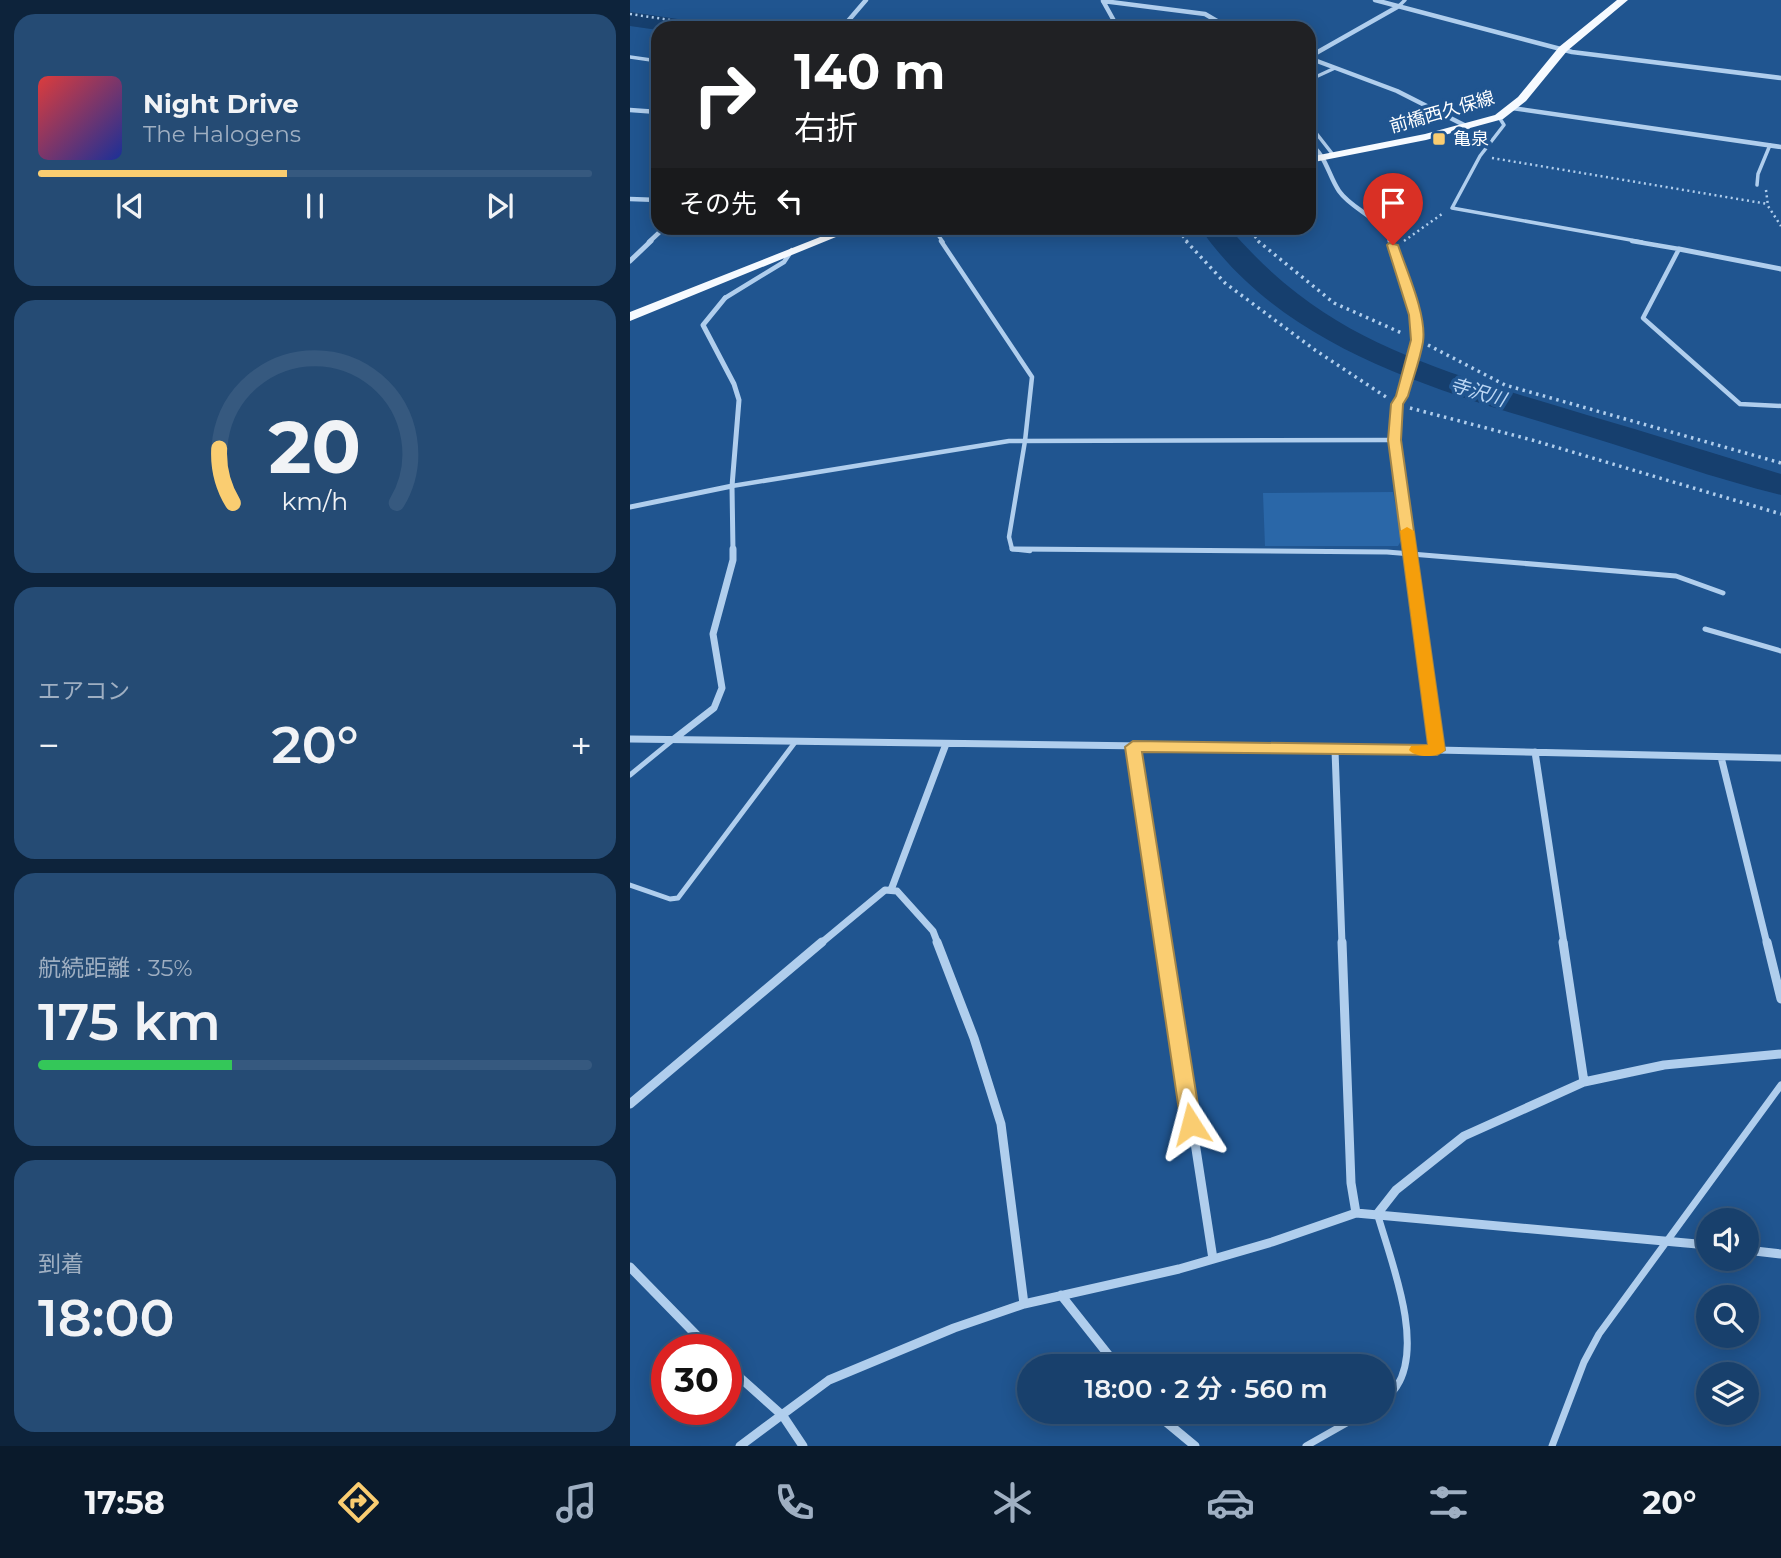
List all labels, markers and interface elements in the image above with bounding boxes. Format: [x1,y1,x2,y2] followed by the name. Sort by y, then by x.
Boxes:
[794,42,946,101] text: 140 m
[679,49,770,140] icon: right
[1387,87,1497,137] street label: 前橋西久保線
[143,88,299,120] text: Night Drive
[794,108,858,147] text: 右折
[143,120,301,148] text: The Halogens
[1453,128,1489,150] place label: 亀泉
[1431,131,1447,147] marker: 亀泉
[1363,173,1423,245] pin
[771,182,809,220] icon: left
[1374,184,1412,222] icon: arrive
[111,187,149,225] icon: previous
[296,187,334,225] icon: pause
[481,187,519,225] icon: next
[679,188,757,220] text: その先
[1447,373,1511,412] water label: 寺沢川
[269,403,361,491] text: 20
[282,485,348,515] text: km/h
[38,677,130,705] text: エアコン
[271,713,359,776] text: 20°
[38,722,60,769] text: −
[570,722,592,769] text: +
[38,954,192,982] text: 航続距離 · 35%
[38,990,221,1053] text: 175 km
[1154,1087,1228,1161] position arrow
[1696,1208,1759,1425] map controls
[1696,1208,1759,1271] button: sound
[38,1250,84,1278] text: 到着
[1696,1285,1759,1348] button: search
[38,1286,174,1349] text: 18:00
[651,1334,742,1425] speed limit sign: 30
[1696,1362,1759,1425] button: layers
[1084,1373,1328,1405] text: 18:00 · 2 分 · 560 m
[334,1478,383,1527] icon: directions
[552,1478,601,1527] icon: music
[770,1478,819,1527] icon: phone
[988,1478,1037,1527] icon: climate
[1206,1478,1255,1527] icon: car
[1424,1478,1473,1527] icon: filters
[85,1483,165,1522] text: 17:58
[1642,1483,1696,1522] text: 20°

